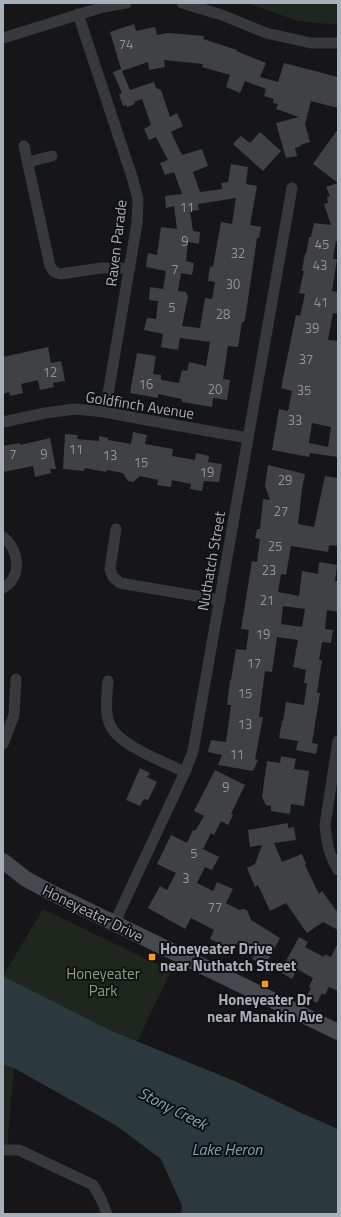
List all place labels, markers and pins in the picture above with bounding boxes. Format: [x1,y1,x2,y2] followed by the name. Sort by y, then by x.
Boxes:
[160,937,297,977] place label: Honeyeater Drive near Nuthatch Street
[147,952,157,962] marker: Honeyeater Drive near Nuthatch Street
[260,979,270,989] marker: Honeyeater Dr near Manakin Ave
[207,988,323,1028] place label: Honeyeater Dr near Manakin Ave

